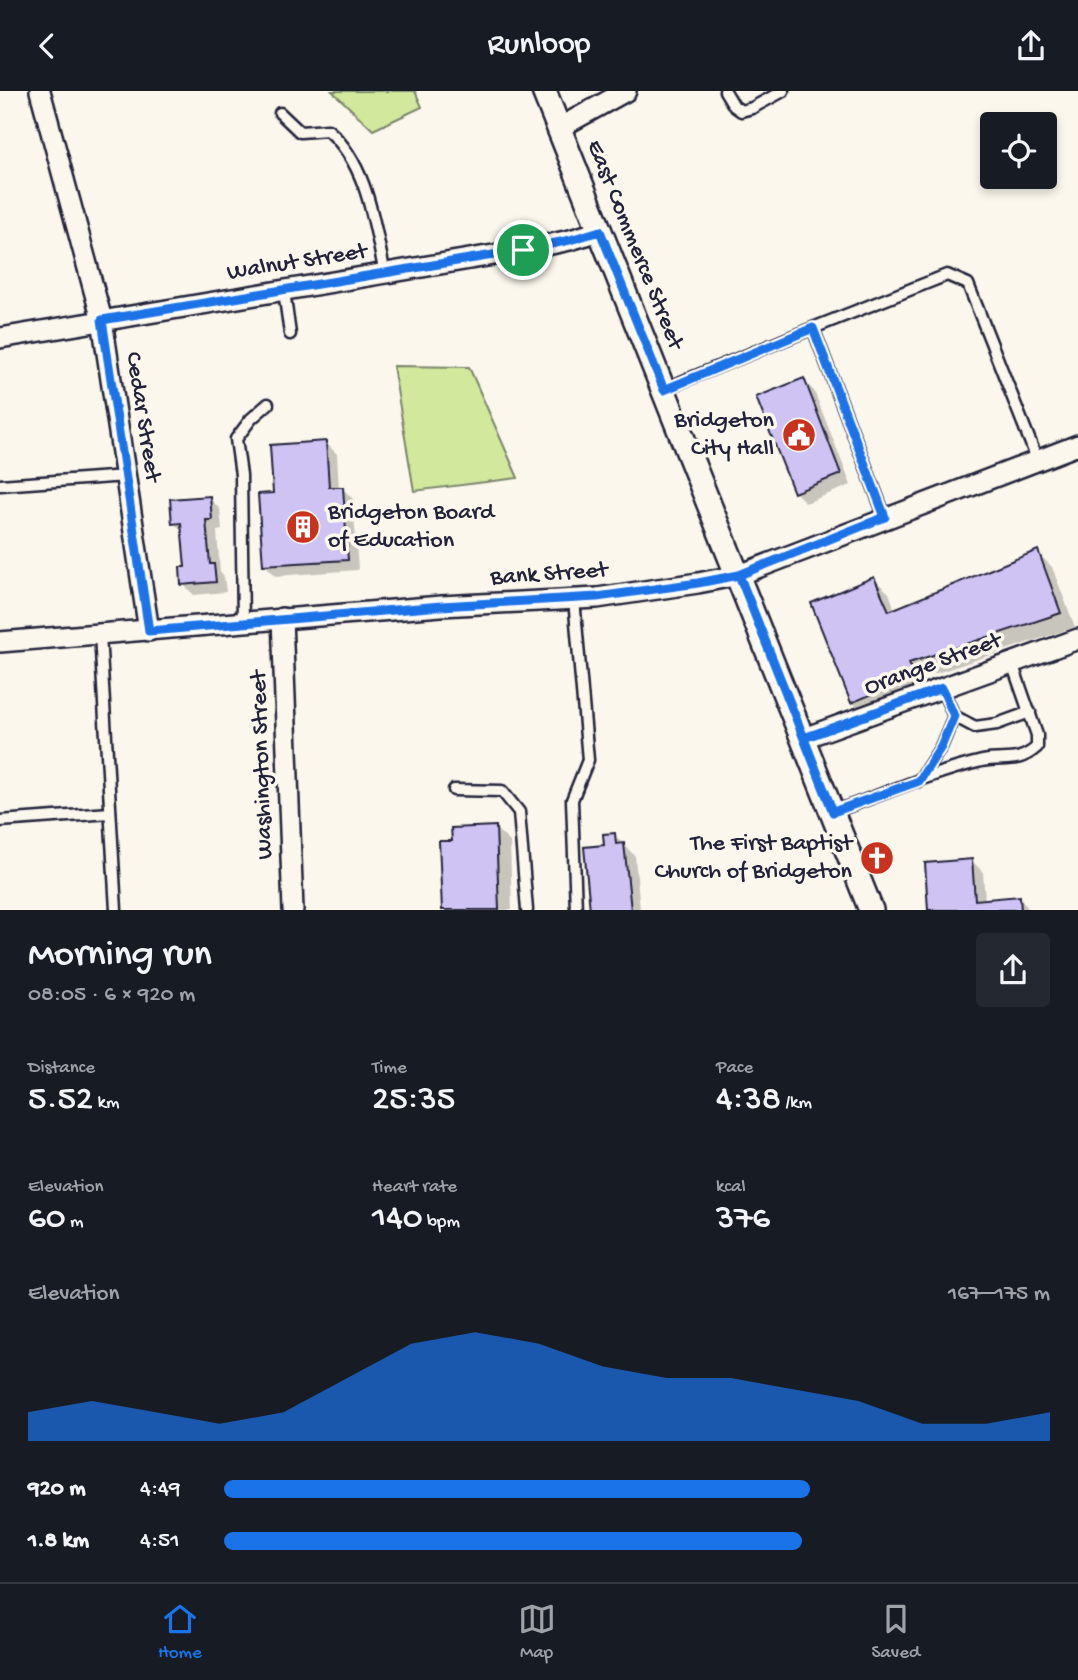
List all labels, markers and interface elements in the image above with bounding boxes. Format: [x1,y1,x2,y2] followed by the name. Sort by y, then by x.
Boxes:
[28,27,66,65] icon: back
[488,27,591,65] text: Runloop
[1012,27,1050,65] icon: share
[980,112,1057,189] map controls
[980,112,1057,189] button: locate
[579,136,690,356] street label: East Commerce Street
[493,220,553,280] pin
[504,231,542,269] icon: arrive
[225,237,371,288] street label: Walnut Street
[117,350,167,486] street label: Cedar Street
[673,407,775,464] place label: Bridgeton City Hall
[780,416,818,454] public building icon: Bridgeton City Hall
[327,499,496,556] place label: Bridgeton Board of Education
[284,508,322,546] building icon: Bridgeton Board of Education
[488,556,611,594] street label: Bank Street
[861,626,1007,703] street label: Orange Street
[245,668,281,860] street label: Washington Street
[654,830,854,887] place label: The First Baptist Church of Bridgeton
[858,839,896,877] church icon: The First Baptist Church of Bridgeton
[976,933,1050,1007] button: share
[28,934,212,978] text: Morning run
[28,982,195,1009] text: 08:05 · 6 × 920 m
[28,1057,95,1080] text: Distance
[372,1057,407,1080] text: Time
[716,1057,753,1080] text: Pace
[28,1080,93,1121] text: 5.52
[372,1080,455,1121] text: 25:35
[716,1080,781,1121] text: 4:38
[93,1092,119,1115] text: km
[781,1092,812,1115] text: /km
[28,1176,104,1199] text: Elevation
[372,1176,457,1199] text: Heart rate
[716,1176,746,1199] text: kcal
[28,1199,66,1240] text: 60
[372,1199,423,1240] text: 140
[716,1199,770,1240] text: 376
[66,1211,84,1234] text: m
[423,1211,460,1234] text: bpm
[28,1281,119,1308] text: Elevation
[948,1281,1050,1308] text: 167–175 m
[28,1476,86,1503] text: 920 m
[140,1476,181,1503] text: 4:49
[28,1528,89,1555] text: 1.8 km
[140,1528,180,1555] text: 4:51
[158,1600,202,1665] tab: Home
[518,1600,556,1665] tab: Map
[871,1600,920,1665] tab: Saved

